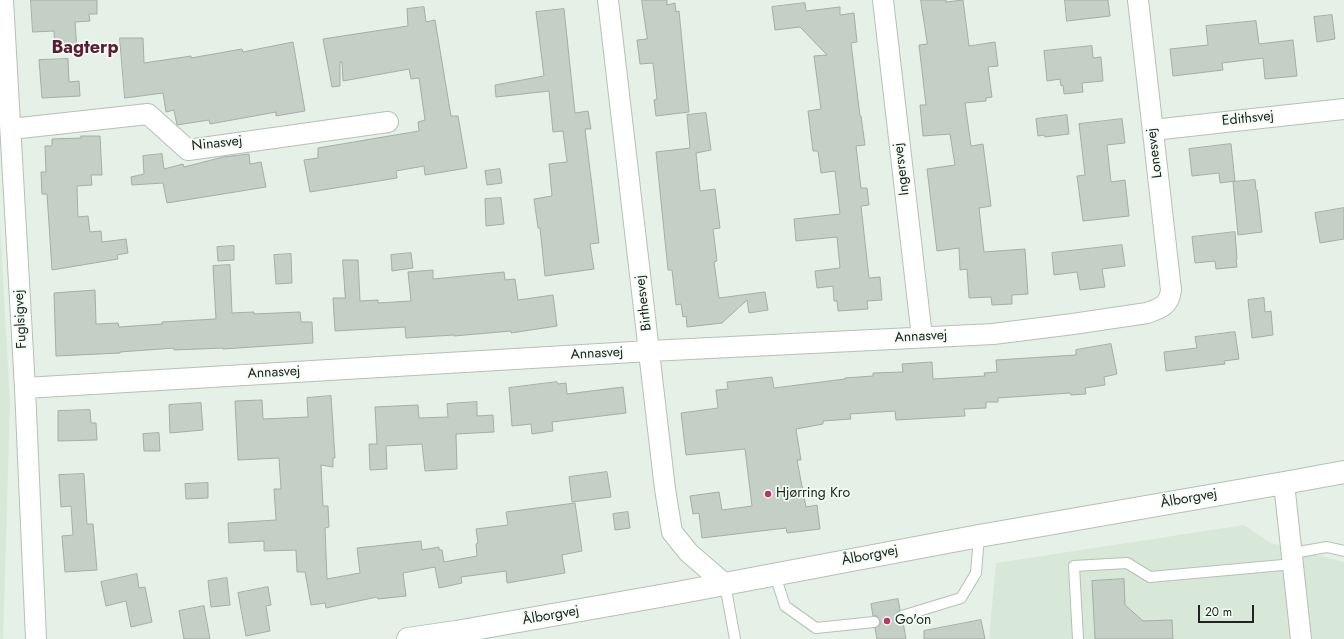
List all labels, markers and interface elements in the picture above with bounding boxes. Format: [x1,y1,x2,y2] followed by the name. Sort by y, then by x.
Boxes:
[51,38,119,60] district label: Bagterp
[1221,108,1275,130] street label: Edithsvej
[1144,127,1166,179] street label: Lonesvej
[191,133,243,155] street label: Ninasvej
[890,142,914,196] street label: Ingersvej
[632,274,656,332] street label: Birthesvej
[11,289,31,349] street label: Fuglsigvej
[894,327,948,347] street label: Annasvej
[570,344,624,364] street label: Annasvej
[247,363,301,383] street label: Annasvej
[776,486,850,502] place label: Hjørring Kro
[1159,486,1219,512] street label: Ålborgvej
[763,489,773,499] marker: Hjørring Kro
[840,542,900,570] street label: Ålborgvej
[1200,597,1256,623] scale bar
[521,603,581,629] street label: Ålborgvej
[1205,603,1232,621] text: 20 m
[895,613,931,629] place label: Go'on
[882,616,892,626] marker: Go'on

